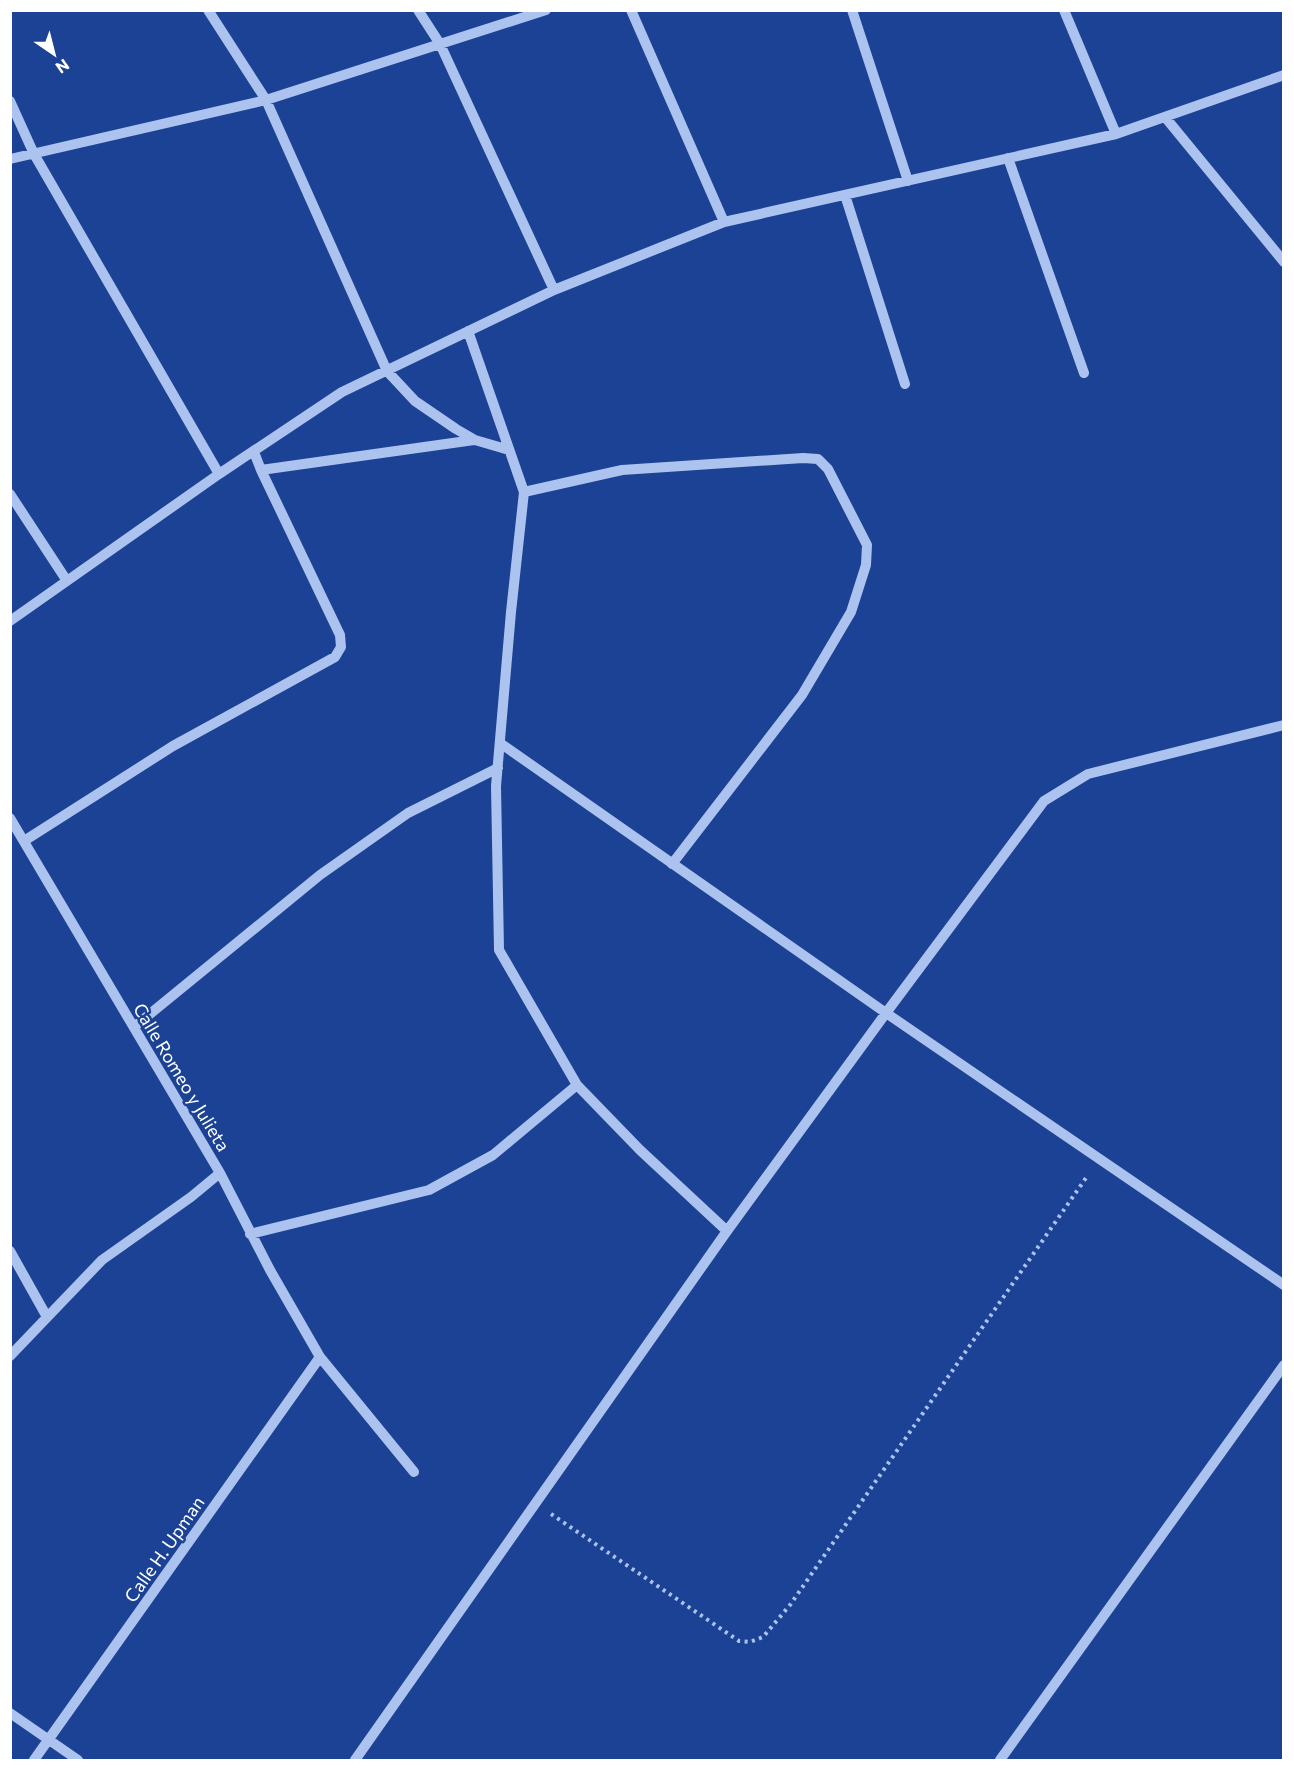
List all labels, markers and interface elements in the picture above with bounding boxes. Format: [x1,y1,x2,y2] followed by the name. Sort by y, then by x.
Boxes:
[24,24,84,84] north arrow
[53,55,73,78] text: N
[129,999,235,1155] street label: Calle Romeo y Julieta
[119,1492,209,1606] street label: Calle H. Upman

